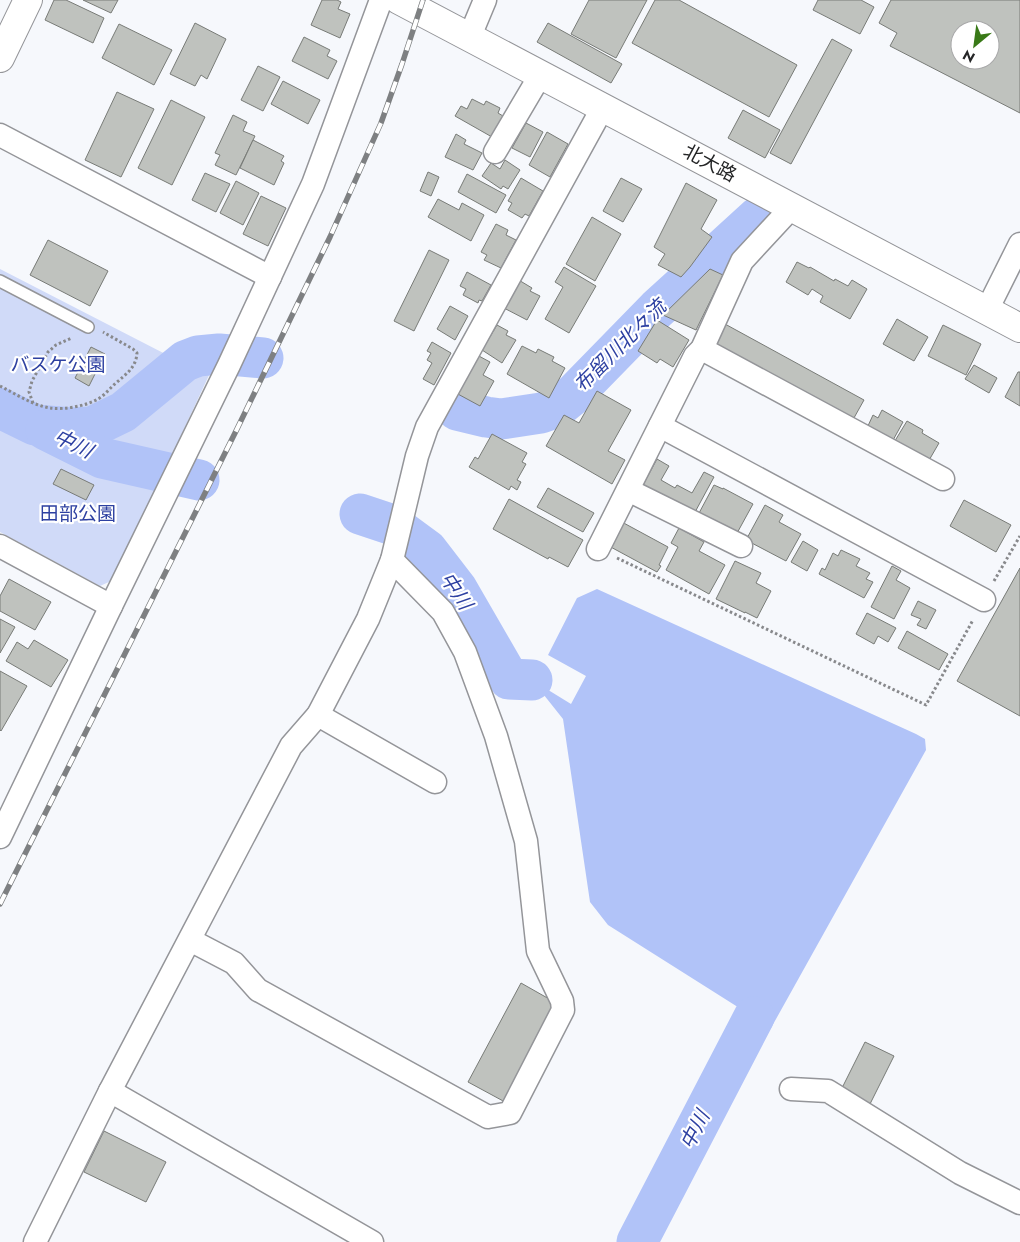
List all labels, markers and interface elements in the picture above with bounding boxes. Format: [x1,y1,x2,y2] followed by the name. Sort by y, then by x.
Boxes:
[950,20,1000,70] north arrow
[959,45,978,68] text: N
[678,138,742,188] street label: 北大路
[567,291,675,399] water label: 布留川北々流
[10,351,106,378] park label: バスケ公園
[49,422,99,467] water label: 中川
[40,500,116,527] park label: 田部公園
[433,566,480,617] water label: 中川
[673,1104,718,1154] water label: 中川

